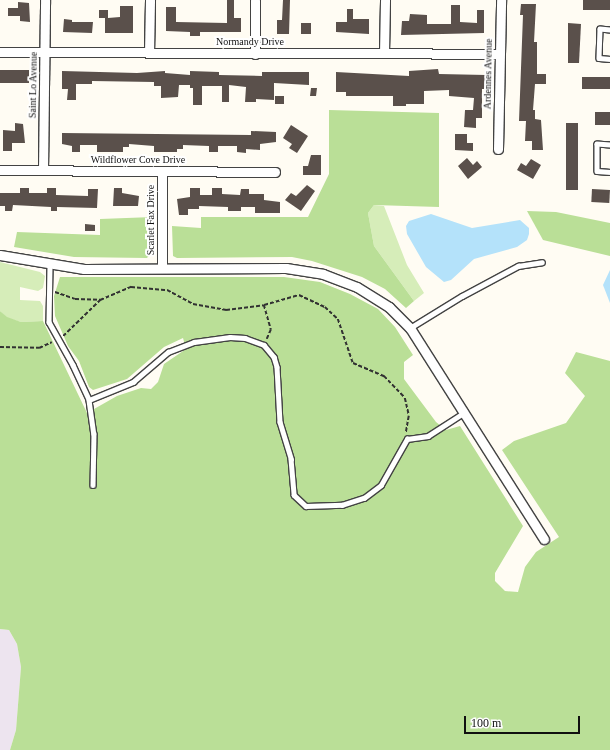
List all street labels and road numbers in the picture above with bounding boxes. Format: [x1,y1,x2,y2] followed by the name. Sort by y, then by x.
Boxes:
[216,36,284,48] street label: Normandy Drive
[481,38,495,110] street label: Ardennes Avenue
[26,51,40,119] street label: Saint Lo Avenue
[91,154,185,166] street label: Wildflower Cove Drive
[145,185,157,255] street label: Scarlet Fax Drive

